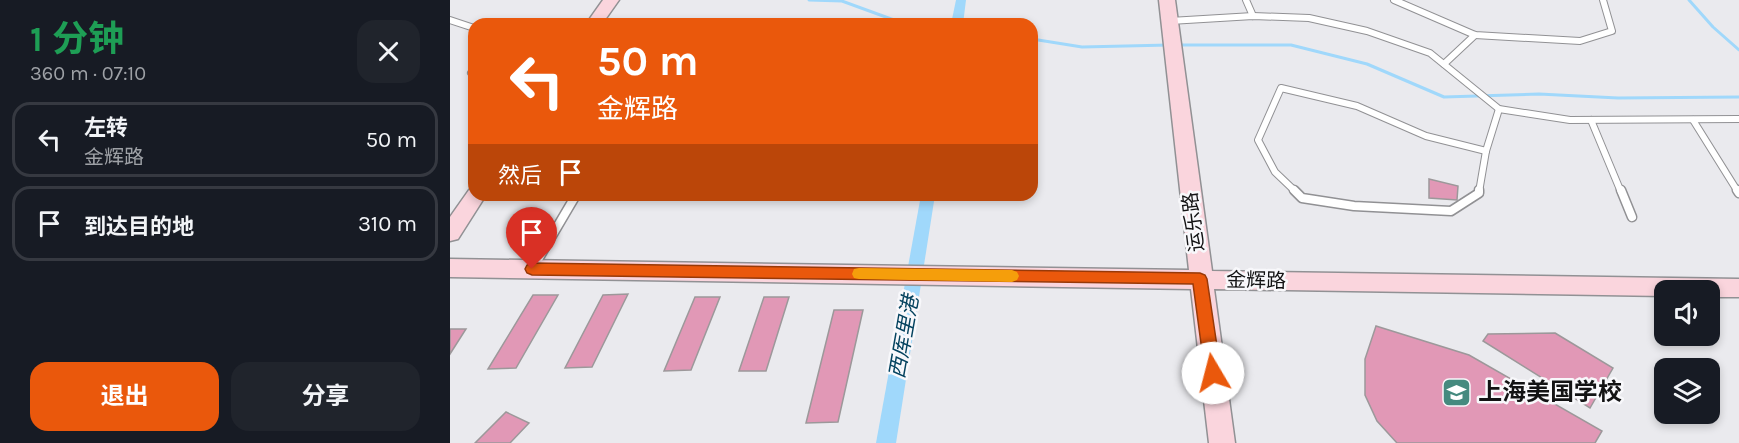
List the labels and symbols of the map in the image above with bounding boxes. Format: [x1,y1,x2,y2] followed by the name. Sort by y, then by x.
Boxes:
[1178,191,1209,253] street label: 运乐路
[506,207,557,269] pin
[1226,268,1286,293] street label: 金辉路
[885,291,924,380] water label: 西厍里港
[1181,341,1245,405] position arrow
[1441,376,1473,408] school or university icon: 上海美国学校
[1478,378,1622,406] place label: 上海美国学校

